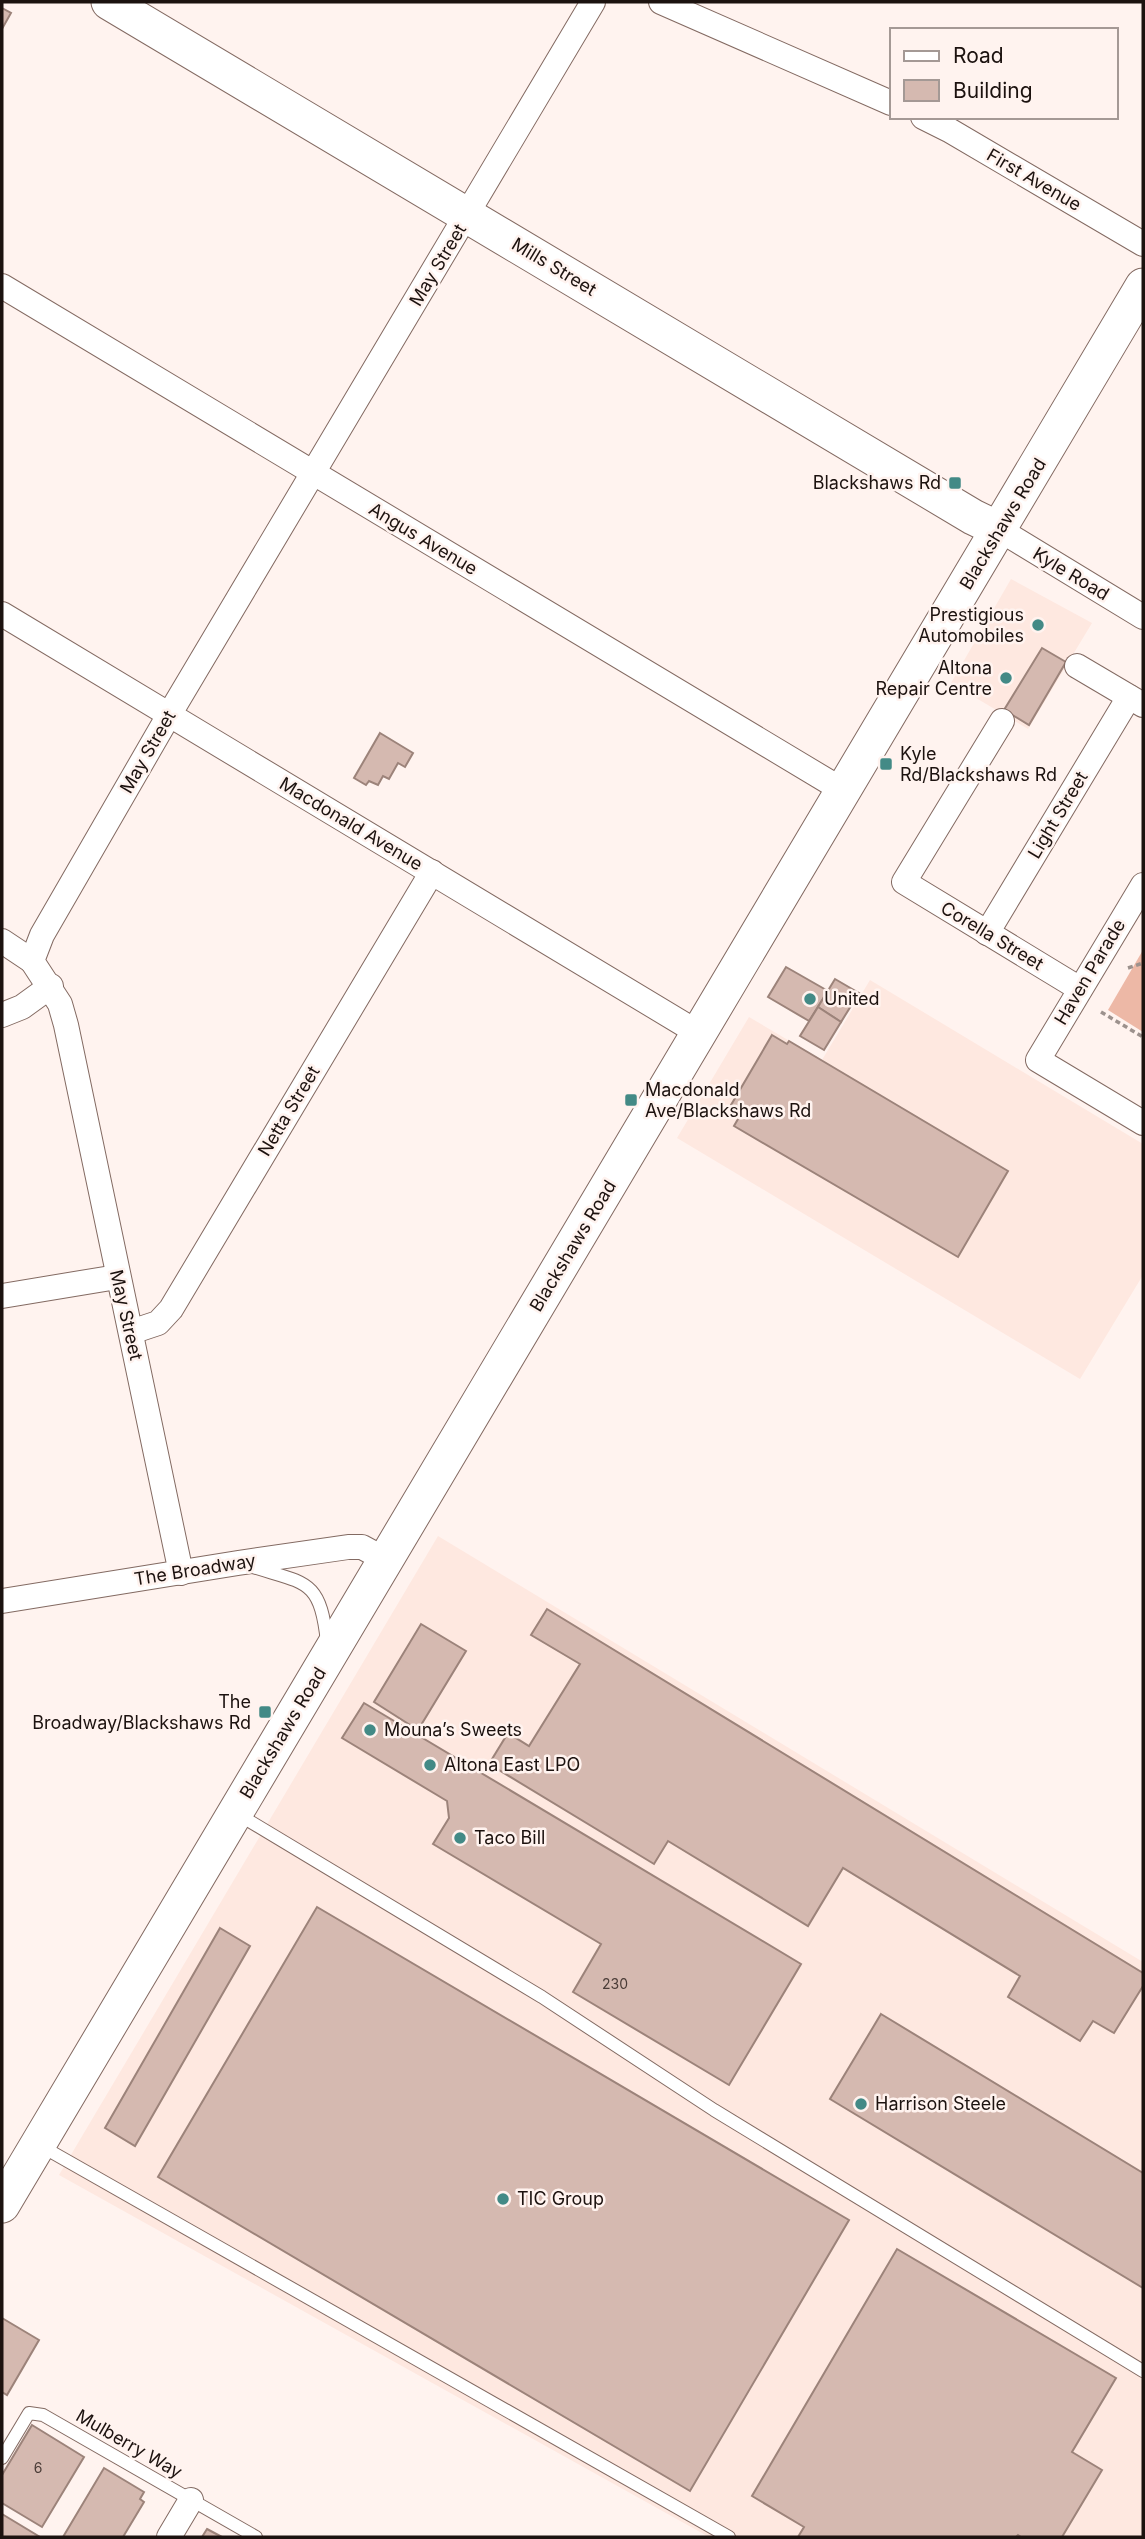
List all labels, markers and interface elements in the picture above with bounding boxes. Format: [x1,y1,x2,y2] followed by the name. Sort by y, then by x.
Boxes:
[890,28,1117,119] legend
[953,43,1004,68] text: Road
[953,78,1033,103] text: Building
[983,144,1085,215] street label: First Avenue
[405,220,470,310] street label: May Street
[508,233,600,300] street label: Mills Street
[955,454,1050,593] street label: Blackshaws Road
[813,472,941,493] place label: Blackshaws Rd
[947,475,963,491] marker: Blackshaws Rd
[365,498,481,579] street label: Angus Avenue
[1029,543,1113,604] street label: Kyle Road
[918,604,1024,646] place label: Prestigious Automobiles
[1030,617,1046,633] marker: Prestigious Automobiles
[876,657,992,699] place label: Altona Repair Centre
[998,670,1014,686] marker: Altona Repair Centre
[115,707,180,797] street label: May Street
[900,743,1057,785] place label: Kyle Rd/Blackshaws Rd
[878,756,894,772] marker: Kyle Rd/Blackshaws Rd
[1023,767,1092,862] street label: Light Street
[276,773,426,875] street label: Macdonald Avenue
[937,897,1047,974] street label: Corella Street
[1050,915,1129,1028] street label: Haven Parade
[824,988,880,1009] place label: United
[802,991,818,1007] marker: United
[253,1062,324,1160] street label: Netta Street
[645,1079,811,1121] place label: Macdonald Ave/Blackshaws Rd
[623,1092,639,1108] marker: Macdonald Ave/Blackshaws Rd
[525,1176,620,1315] street label: Blackshaws Road
[106,1268,147,1362] street label: May Street
[133,1550,257,1589] street label: The Broadway
[235,1663,330,1802] street label: Blackshaws Road
[32,1691,251,1733] place label: The Broadway/Blackshaws Rd
[257,1704,273,1720] marker: The Broadway/Blackshaws Rd
[384,1719,522,1740] place label: Mouna’s Sweets
[362,1722,378,1738] marker: Mouna’s Sweets
[444,1754,580,1775] place label: Altona East LPO
[422,1757,438,1773] marker: Altona East LPO
[474,1827,545,1848] place label: Taco Bill
[452,1830,468,1846] marker: Taco Bill
[602,1975,628,1992] house number: 230
[875,2093,1006,2114] place label: Harrison Steele
[853,2096,869,2112] marker: Harrison Steele
[517,2188,604,2209] place label: TIC Group
[495,2191,511,2207] marker: TIC Group
[73,2405,186,2482] street label: Mulberry Way
[34,2459,42,2476] house number: 6

